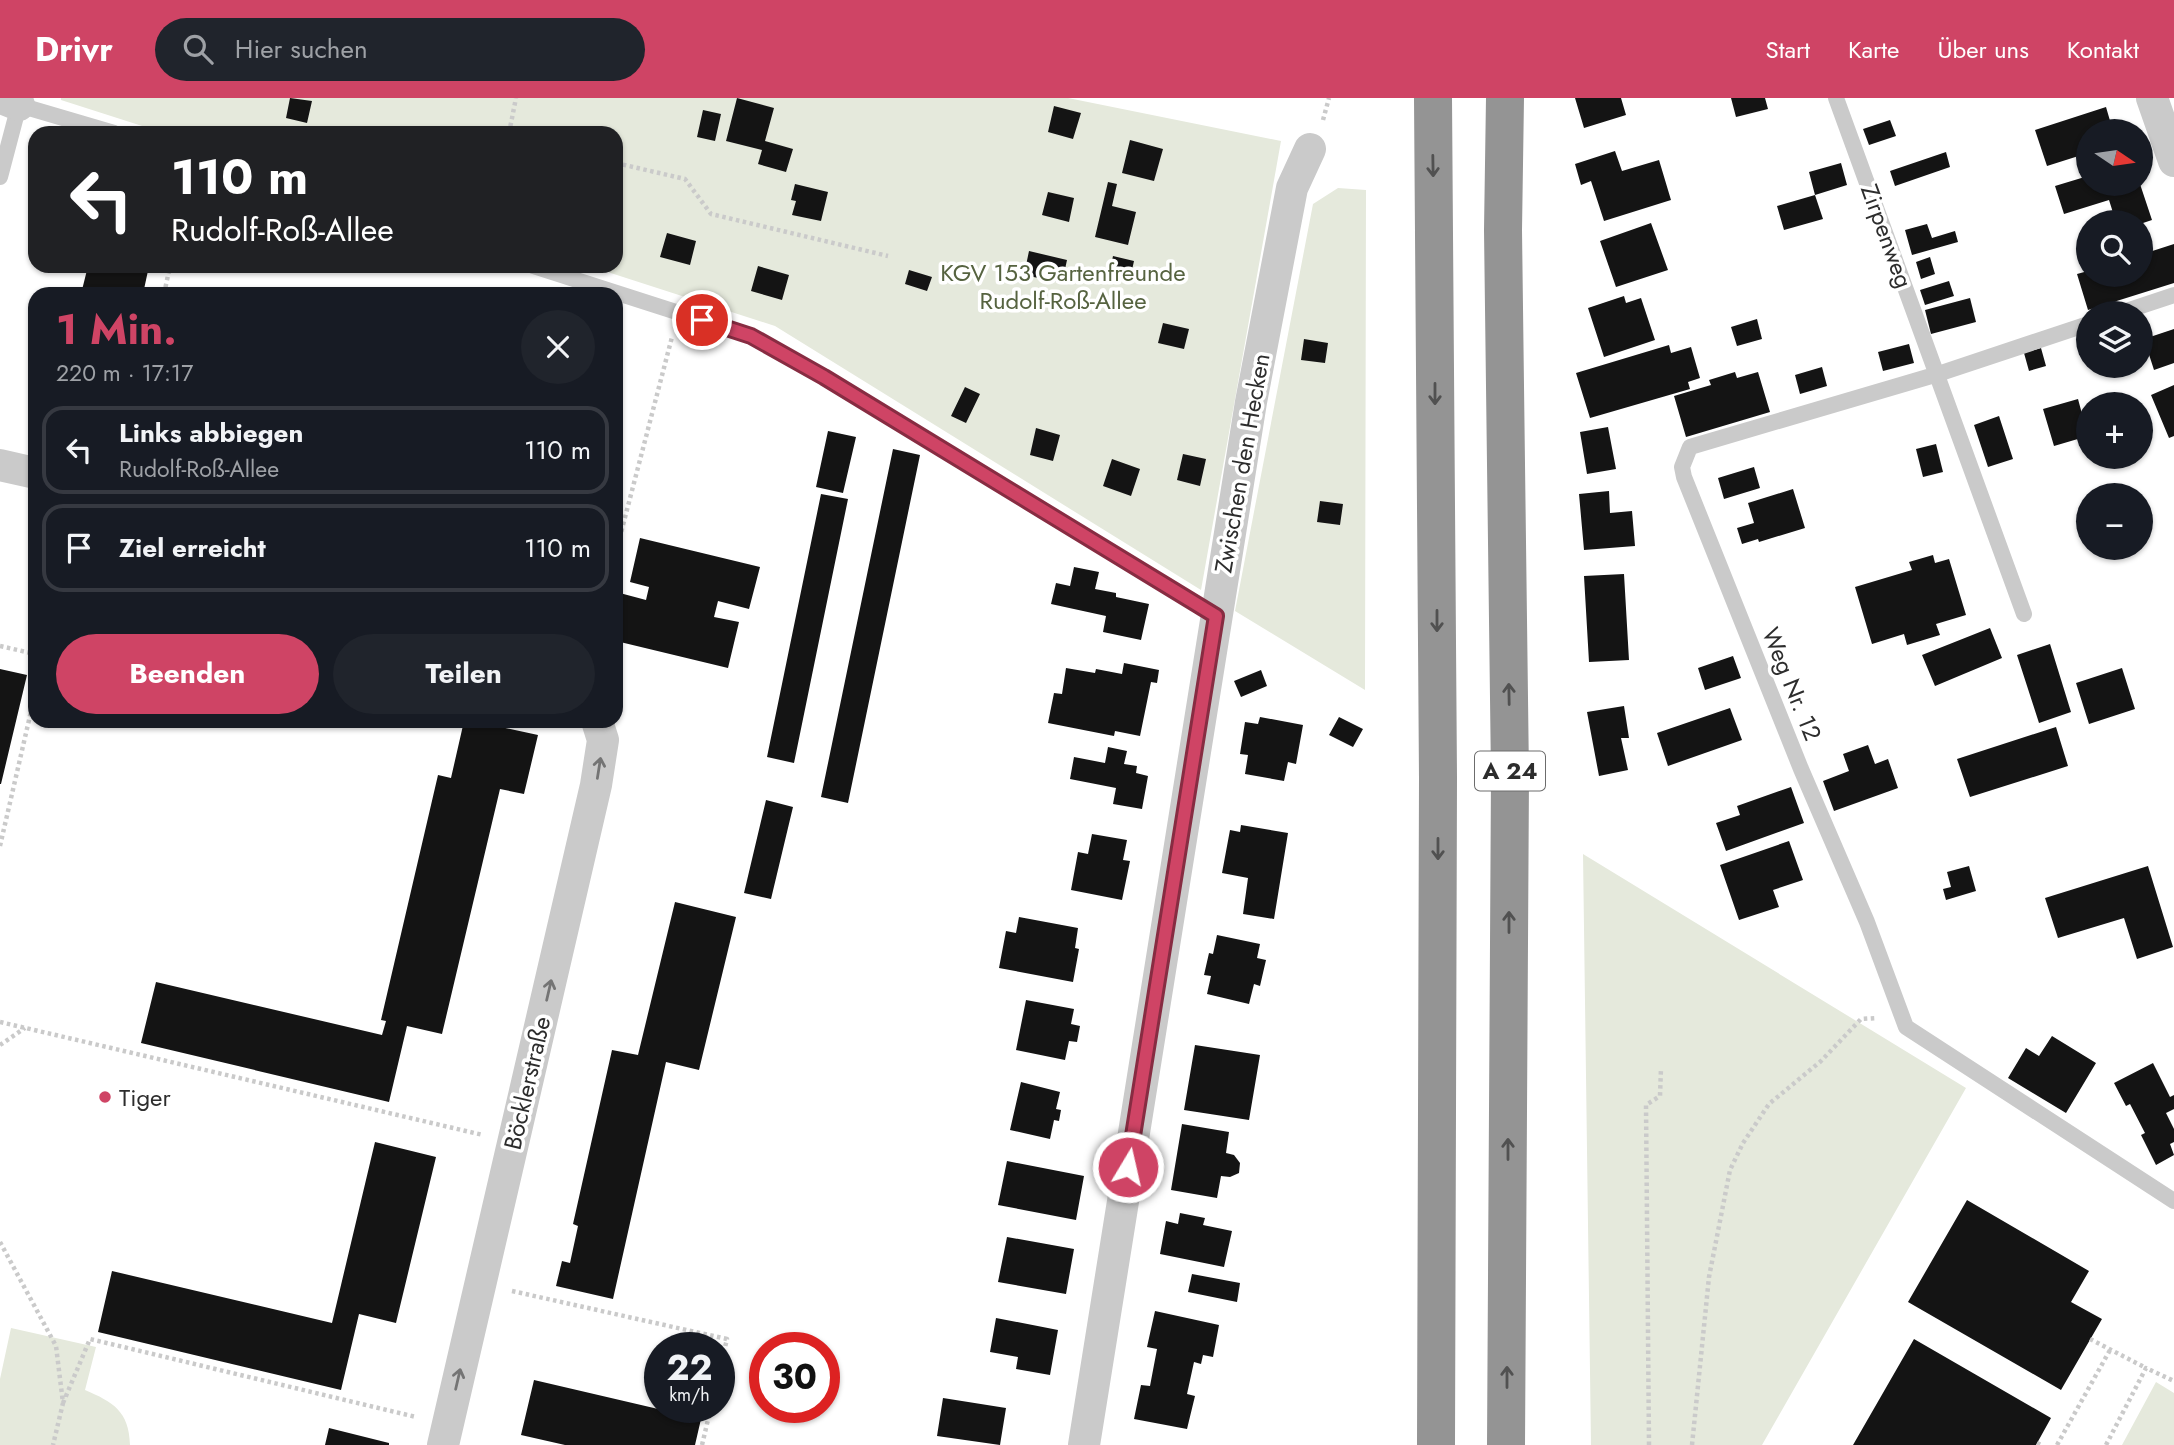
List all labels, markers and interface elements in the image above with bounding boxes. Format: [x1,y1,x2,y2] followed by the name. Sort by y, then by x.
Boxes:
[155,18,645,81] search box
[35,26,113,73] text: Drivr
[179,30,217,68] icon: search
[235,30,368,68] text: Hier suchen
[1766,32,1810,67] text: Start
[1848,32,1899,67] text: Karte
[1937,32,2029,67] text: Über uns
[2067,32,2139,67] text: Kontakt
[2076,119,2152,196] north arrow
[2076,119,2153,560] map controls
[171,142,308,212] text: 110 m
[56,154,147,245] icon: left
[1427,154,1440,177] one-way arrow
[1852,179,1922,293] street label: Zirpenweg
[171,207,394,253] text: Rudolf-Roß-Allee
[2076,210,2153,287] button: search
[940,255,1186,318] park label: KGV 153 Gartenfreunde Rudolf-Roß-Allee
[672,290,732,350] pin
[56,299,177,360] text: 1 Min.
[683,301,721,339] icon: arrive
[2076,301,2153,378] button: layers
[521,310,595,384] button: close
[1205,350,1279,576] street label: Zwischen den Hecken
[56,356,193,390] text: 220 m · 17:17
[1428,382,1442,405] one-way arrow
[2076,392,2153,469] button: +
[119,414,303,452] text: Links abbiegen
[60,431,98,469] icon: left
[524,431,591,469] text: 110 m
[119,452,279,486] text: Rudolf-Roß-Allee
[2076,483,2153,560] button: −
[60,529,98,567] icon: arrive
[119,529,266,567] text: Ziel erreicht
[524,529,591,567] text: 110 m
[1430,609,1444,632] one-way arrow
[1753,622,1831,746] street label: Weg Nr. 12
[56,634,319,714] button: Beenden
[333,634,595,714] button: Teilen
[1502,683,1516,706] one-way arrow
[1475,751,1545,790] road number: A 24
[593,757,606,780] one-way arrow
[1431,837,1445,860] one-way arrow
[1502,911,1516,934] one-way arrow
[542,979,556,1002] one-way arrow
[495,1013,559,1153] street label: Böcklerstraße
[119,1080,171,1115] place label: Tiger
[97,1089,113,1105] marker: Tiger
[1091,1130,1165,1204] position arrow
[1501,1138,1515,1161] one-way arrow
[749,1332,840,1423] speed limit sign: 30
[667,1343,712,1393] text: 22
[1500,1366,1514,1389] one-way arrow
[453,1368,466,1390] one-way arrow
[669,1382,710,1408] text: km/h

